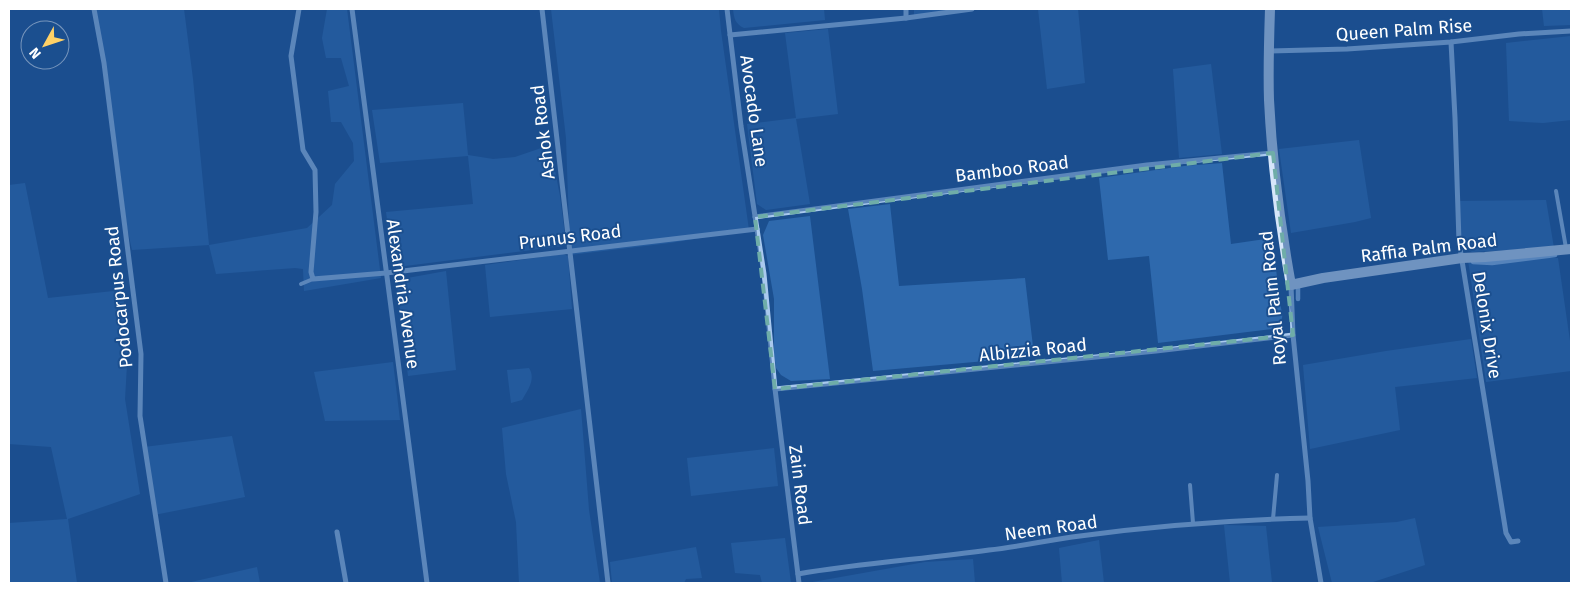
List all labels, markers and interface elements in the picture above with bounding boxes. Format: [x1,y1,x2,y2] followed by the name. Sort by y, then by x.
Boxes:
[1335,14,1473,46] street label: Queen Palm Rise
[20,20,70,70] north arrow
[26,44,45,62] text: N
[735,54,773,168] street label: Avocado Lane
[526,83,560,181] street label: Ashok Road
[954,151,1070,187] street label: Bamboo Road
[382,218,424,370] street label: Alexandria Avenue
[517,220,623,254] street label: Prunus Road
[101,225,137,369] street label: Podocarpus Road
[1359,229,1499,267] street label: Raffia Palm Road
[1255,230,1291,366] street label: Royal Palm Road
[1468,270,1506,380] street label: Delonix Drive
[978,333,1088,367] street label: Albizzia Road
[784,444,816,526] street label: Zain Road
[1003,511,1099,545] street label: Neem Road

